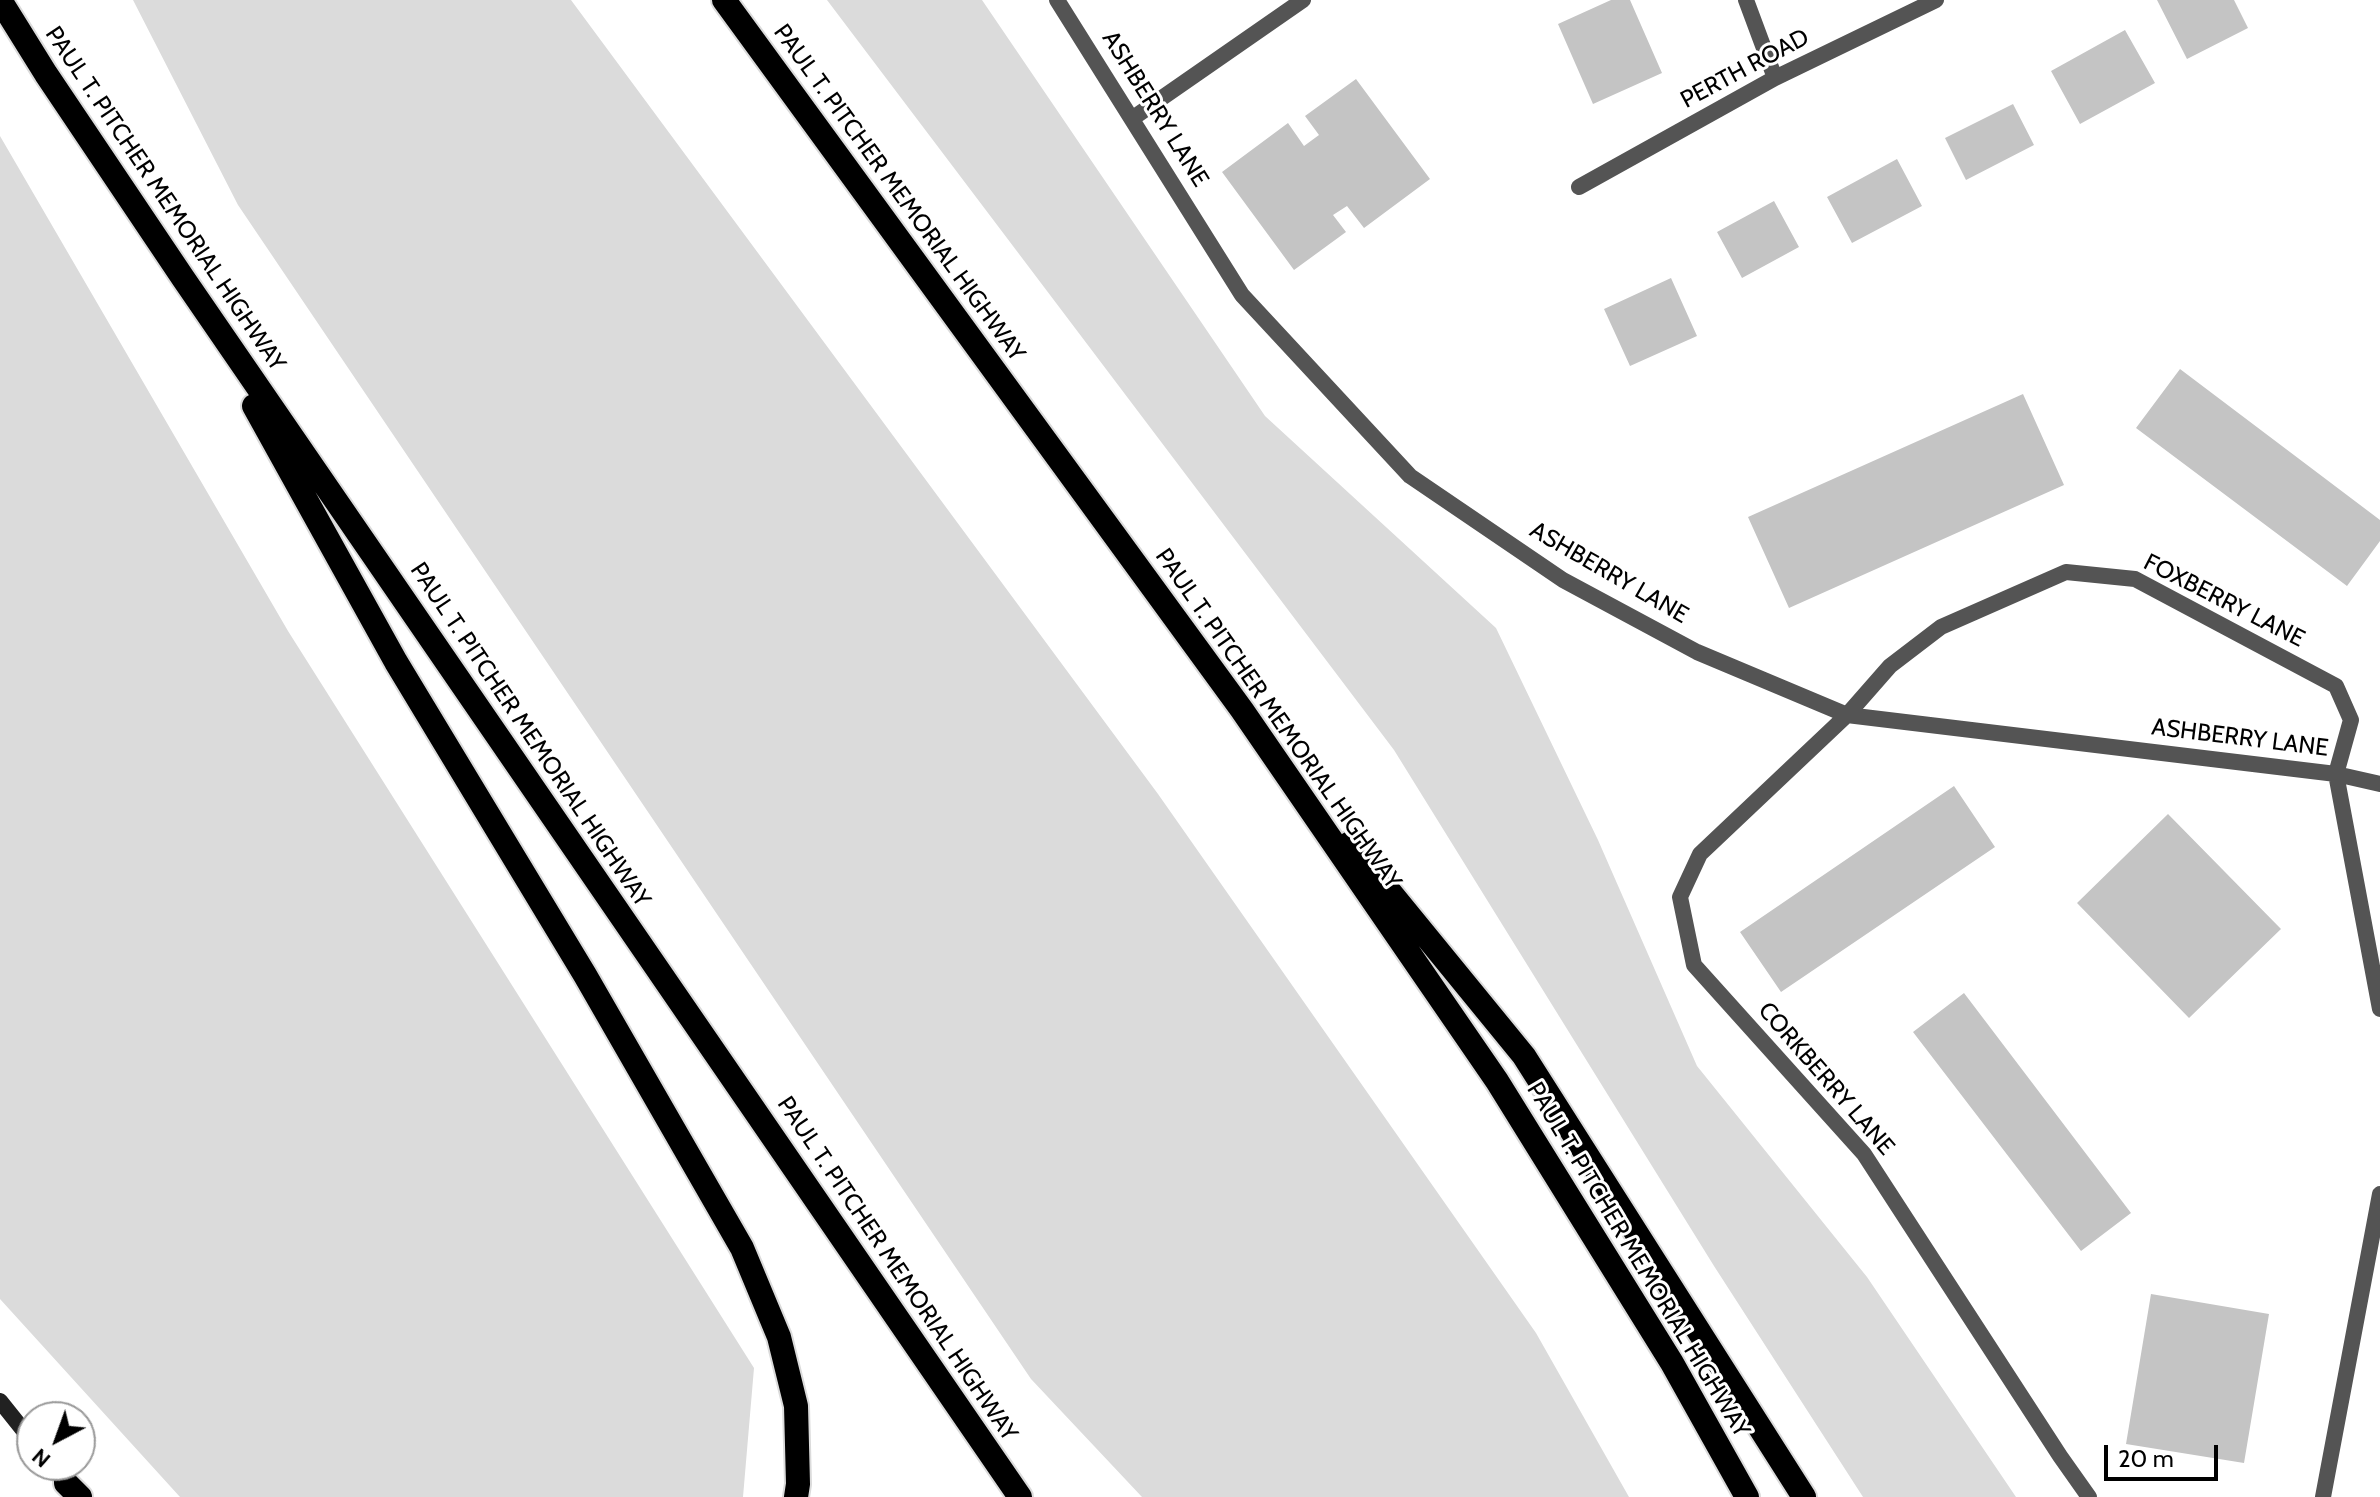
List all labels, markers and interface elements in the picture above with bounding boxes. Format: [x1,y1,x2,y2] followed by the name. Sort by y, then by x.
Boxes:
[767,19,1031,367] street label: PAUL T. PITCHER MEMORIAL HIGHWAY
[39,21,291,377] street label: PAUL T. PITCHER MEMORIAL HIGHWAY
[1676,23,1814,115] street label: PERTH ROAD
[1096,26,1214,192] street label: ASHBERRY LANE
[1525,516,1693,630] street label: ASHBERRY LANE
[1149,543,1407,895] street label: PAUL T. PITCHER MEMORIAL HIGHWAY
[2139,548,2309,654] street label: FOXBERRY LANE
[404,557,656,913] street label: PAUL T. PITCHER MEMORIAL HIGHWAY
[2150,713,2330,763] street label: ASHBERRY LANE
[1752,997,1900,1161] street label: CORKBERRY LANE
[1520,1077,1756,1443] street label: PAUL T. PITCHER MEMORIAL HIGHWAY
[771,1091,1023,1447] street label: PAUL T. PITCHER MEMORIAL HIGHWAY
[16,1401,96,1481] north arrow
[2108,1429,2222,1479] scale bar
[27,1443,56,1473] text: N
[2118,1444,2174,1473] text: 20 m

